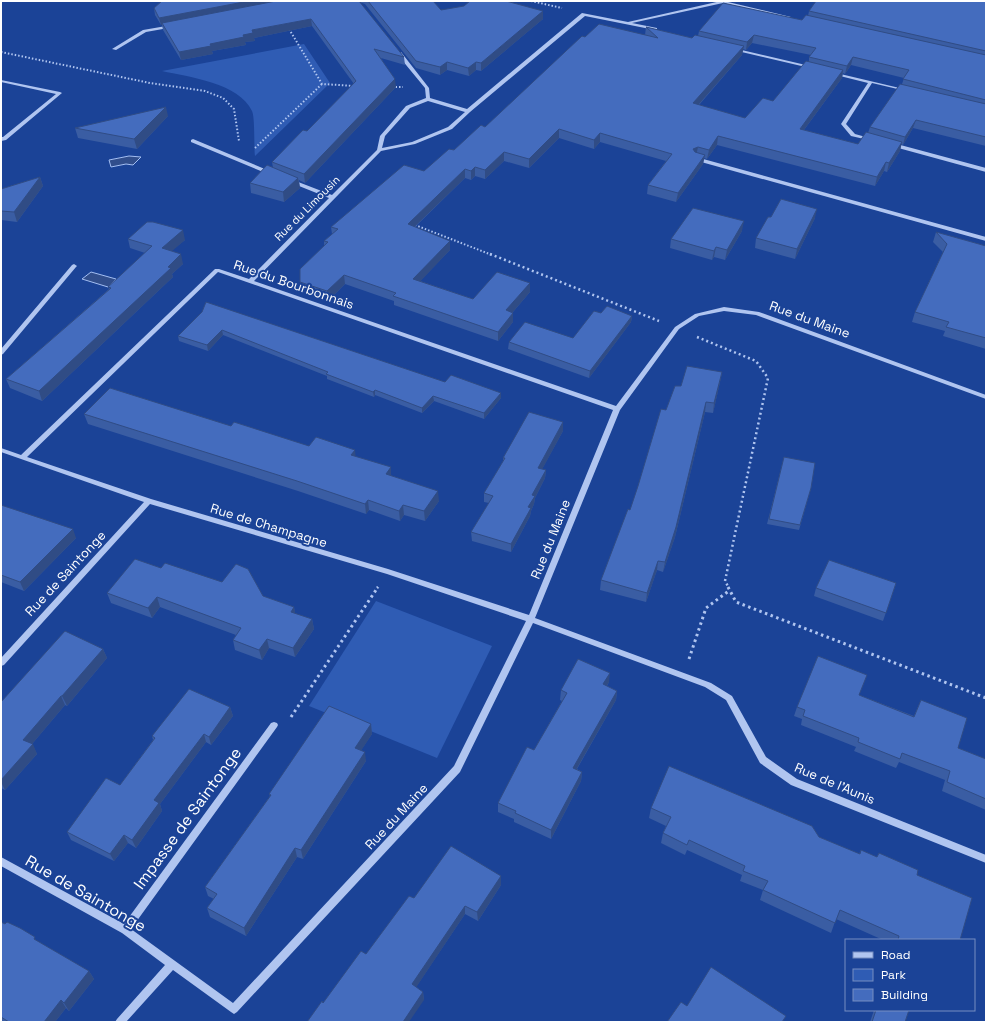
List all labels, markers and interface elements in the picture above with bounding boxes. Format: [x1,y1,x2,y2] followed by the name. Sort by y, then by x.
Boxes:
[271,172,343,244] street label: Rue du Limousin
[231,256,356,313] street label: Rue du Bourbonnais
[767,297,852,342] street label: Rue du Maine
[527,497,574,582] street label: Rue du Maine
[208,500,329,551] street label: Rue de Champagne
[21,527,109,620] street label: Rue de Saintonge
[129,743,246,893] street label: Impasse de Saintonge
[792,759,878,808] street label: Rue de l'Aunis
[361,780,431,853] street label: Rue du Maine
[21,850,150,937] street label: Rue de Saintonge
[845,939,975,1011] legend
[881,947,910,963] text: Road
[881,967,906,983] text: Park
[881,987,928,1003] text: Building

